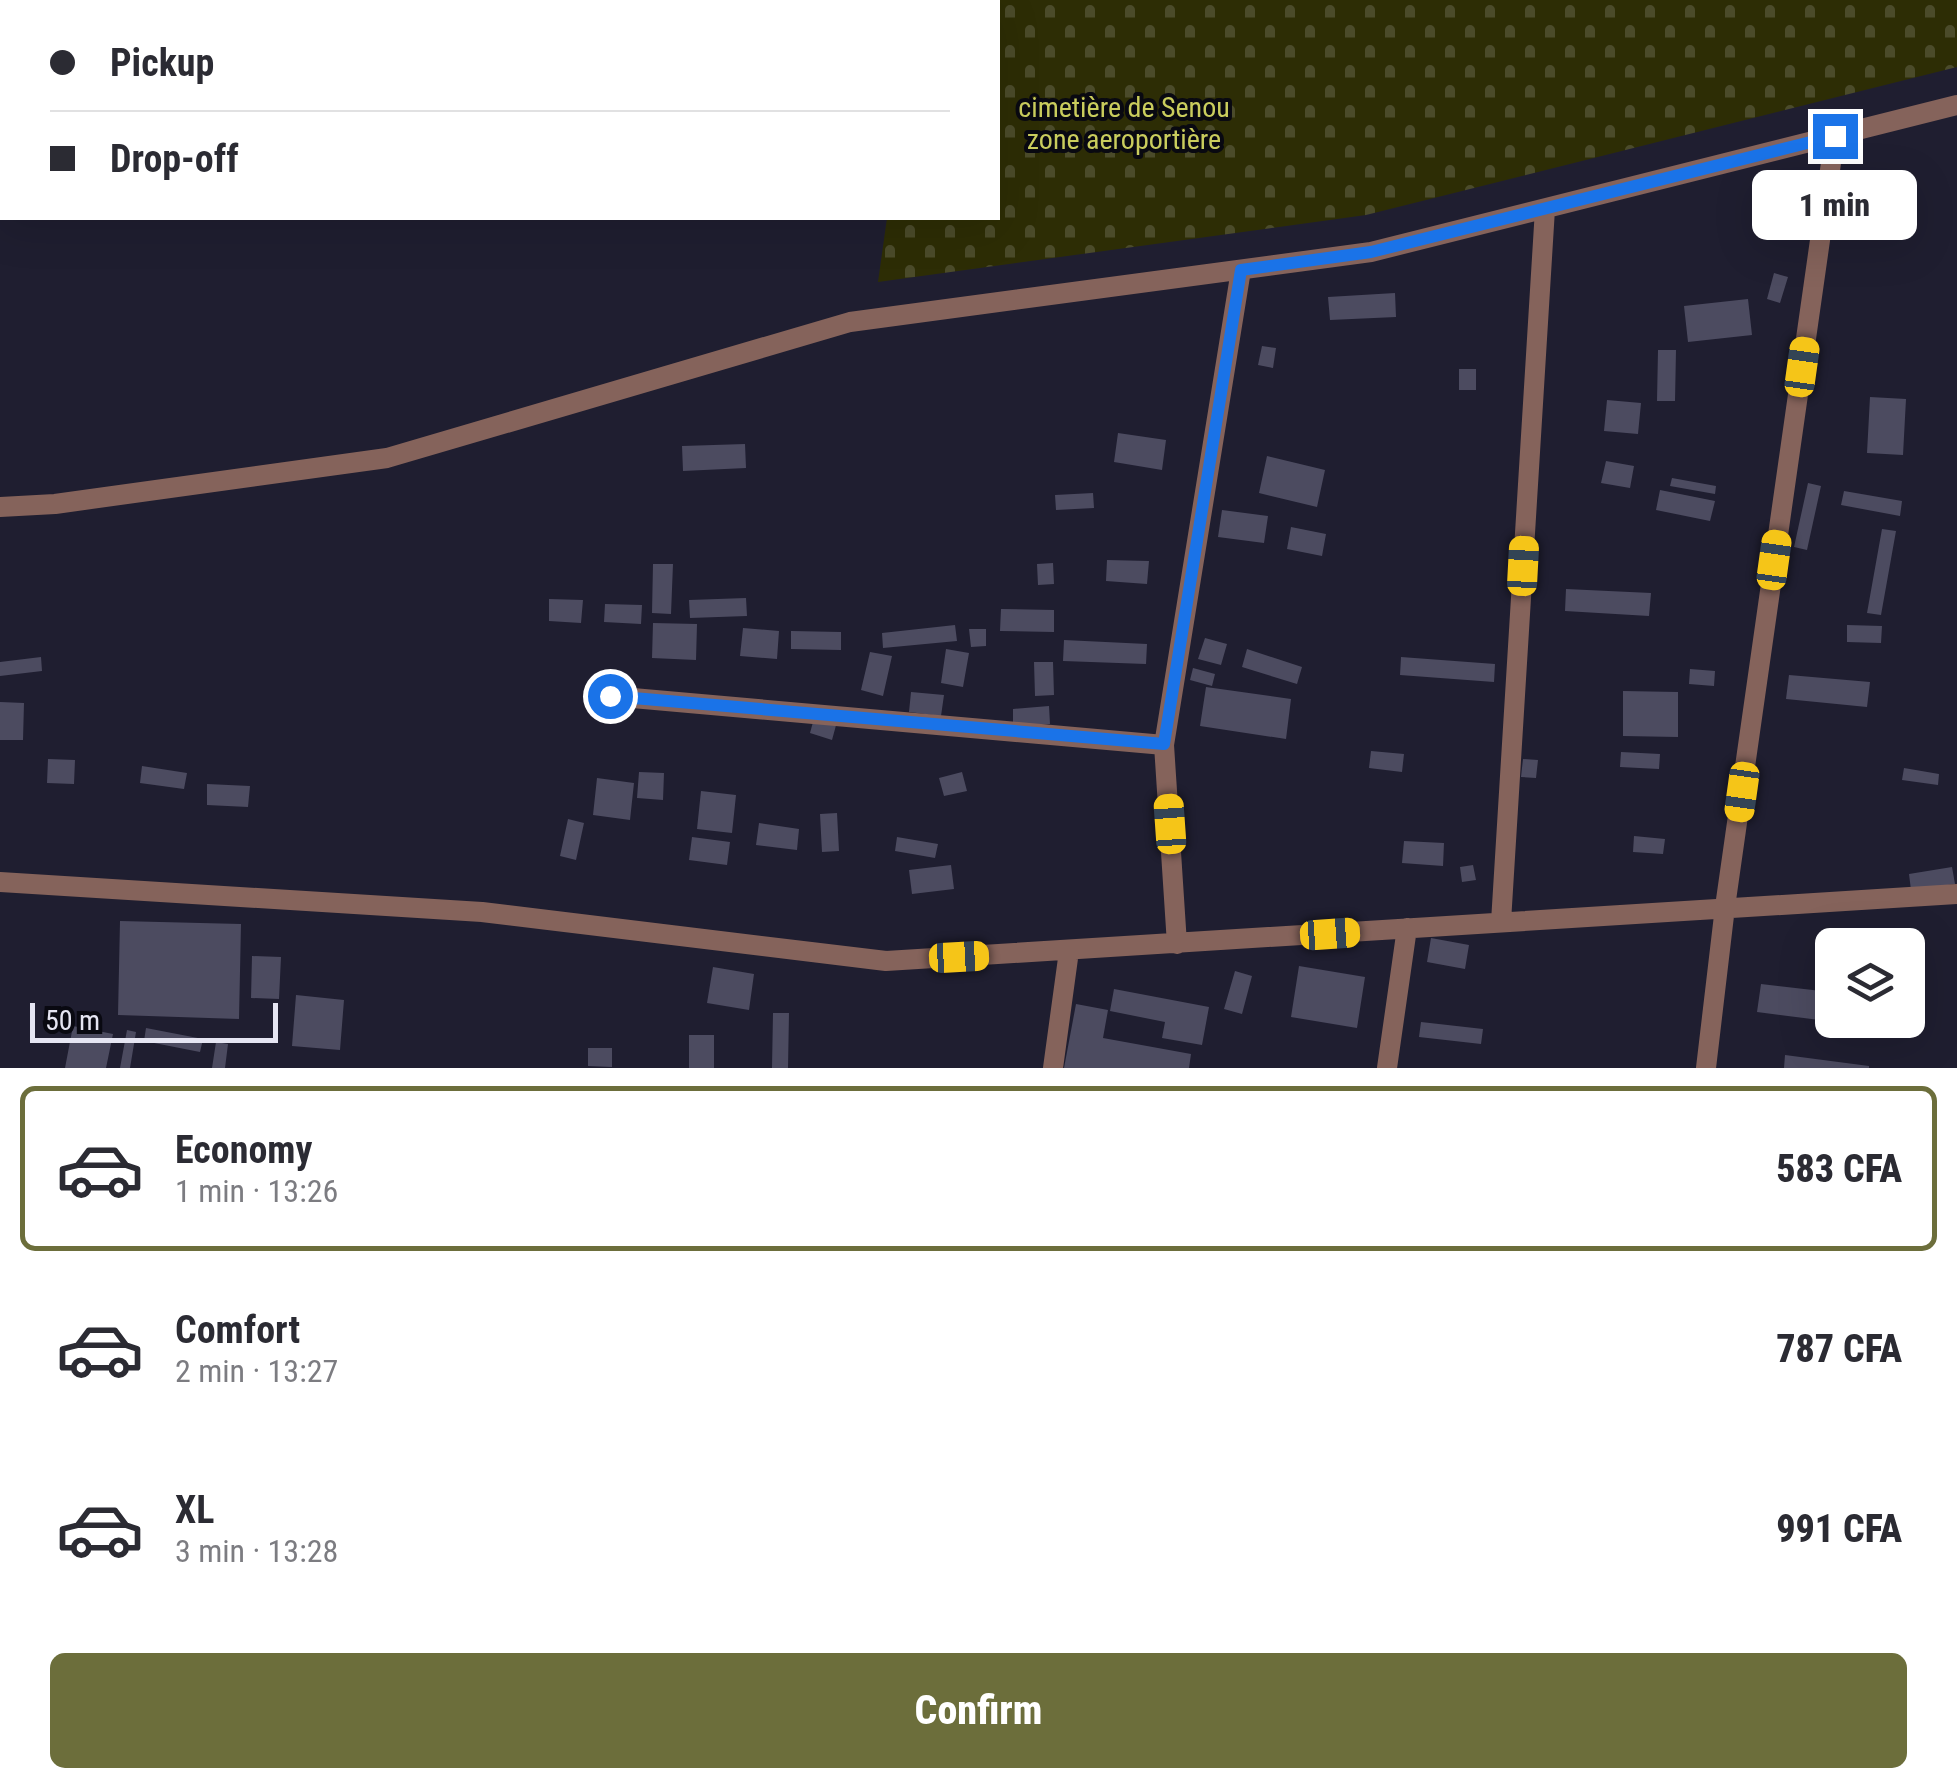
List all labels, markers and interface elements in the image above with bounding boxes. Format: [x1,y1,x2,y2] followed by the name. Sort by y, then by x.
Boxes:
[110,41,214,85] text: Pickup
[1018,91,1230,156] park label: cimetière de Senou zone aeroportière
[1813,114,1858,159] route end
[110,137,239,181] text: Drop-off
[1752,171,1918,241] callout: 1 min
[1799,186,1870,224] text: 1 min
[1783,335,1821,399] car
[1755,528,1793,592] car
[1506,535,1540,597] car
[588,674,633,719] route start
[1723,760,1761,824] car
[1153,793,1187,855] car
[1299,917,1361,951] car
[1815,928,1925,1038] map controls
[1815,928,1925,1038] button: layers
[928,940,990,974] car
[30,998,278,1042] scale bar
[45,1004,100,1037] text: 50 m
[55,1124,145,1214] icon: car
[175,1128,312,1172] text: Economy
[1776,1147,1902,1191] text: 583 CFA
[175,1172,338,1210] text: 1 min · 13:26
[55,1304,145,1394] icon: car
[175,1308,300,1352] text: Comfort
[1776,1327,1902,1371] text: 787 CFA
[175,1352,338,1390] text: 2 min · 13:27
[55,1484,145,1574] icon: car
[175,1488,214,1532] text: XL
[1776,1507,1902,1551] text: 991 CFA
[175,1532,338,1570] text: 3 min · 13:28
[50,1653,1907,1768] button: Confirm

